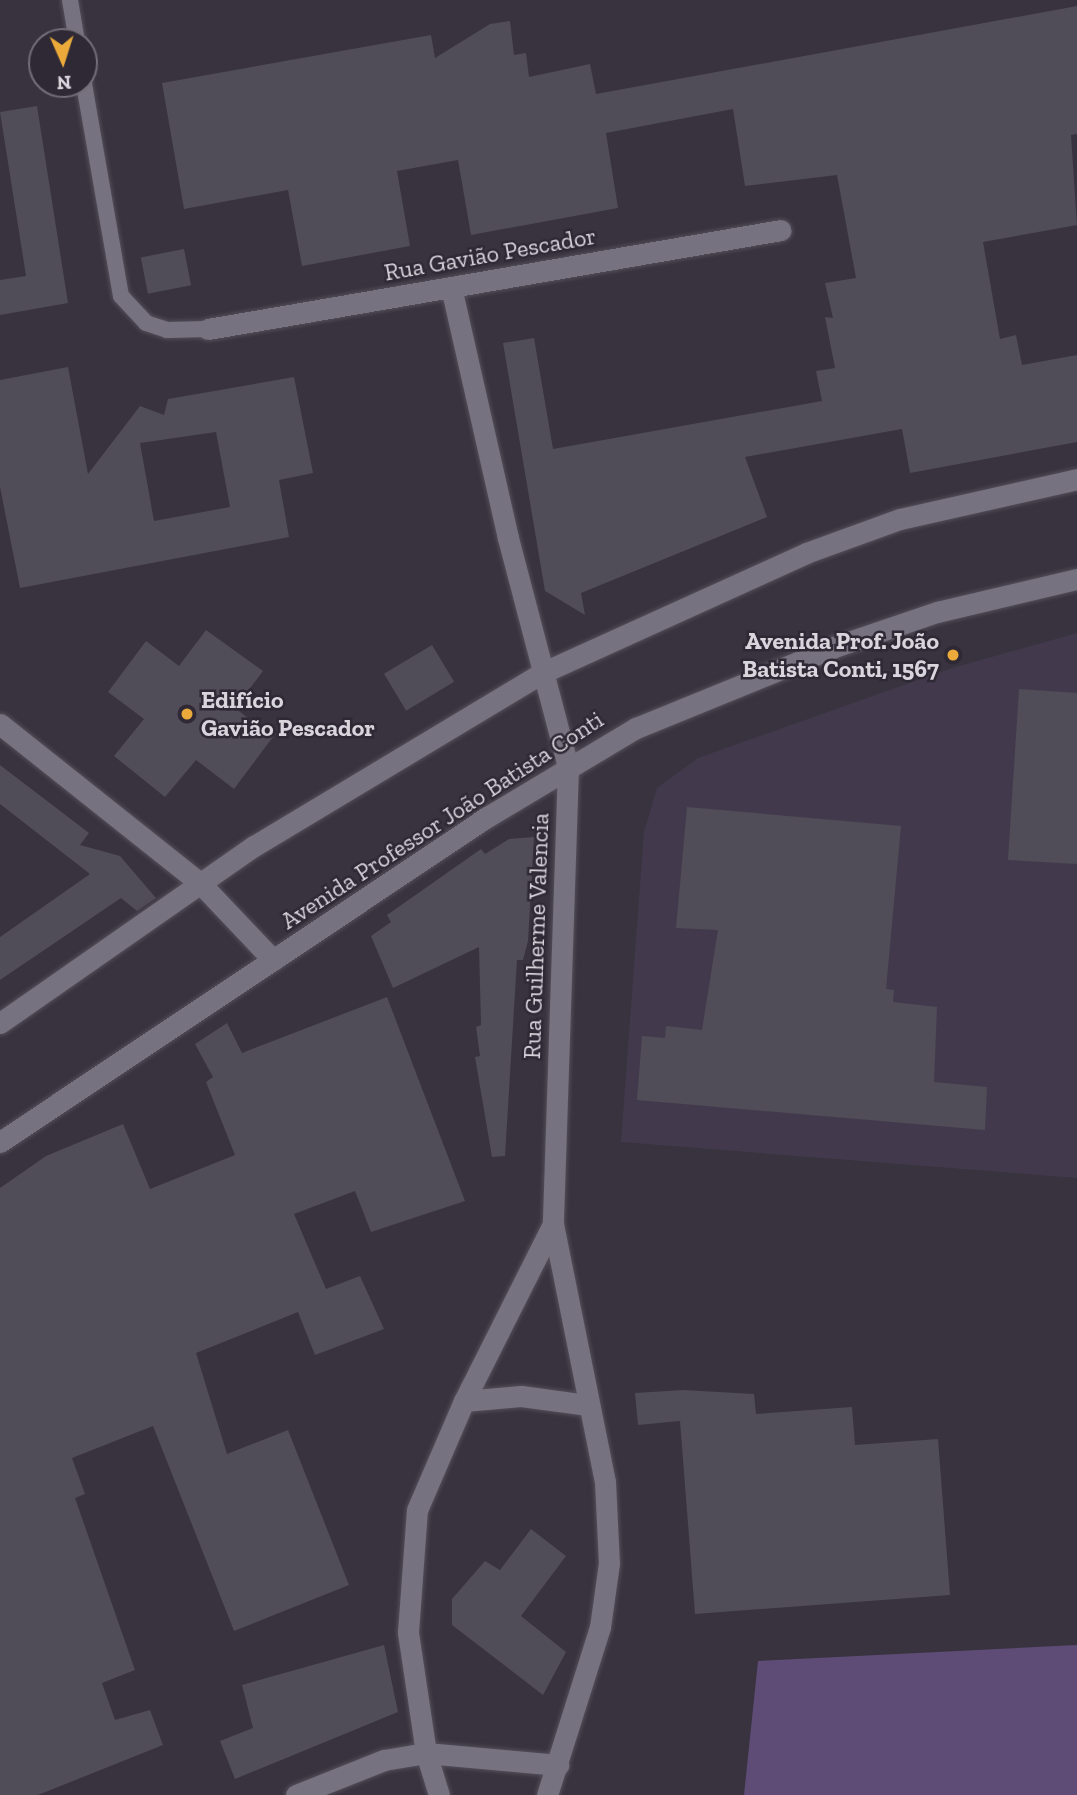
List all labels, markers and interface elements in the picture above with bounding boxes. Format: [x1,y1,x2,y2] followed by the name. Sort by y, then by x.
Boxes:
[28,28,98,98] north arrow
[56,71,72,94] text: N
[382,221,598,287] street label: Rua Gavião Pescador
[742,627,939,683] place label: Avenida Prof. João Batista Conti, 1567
[945,647,961,663] marker: Avenida Prof. João Batista Conti, 1567
[201,686,375,742] place label: Edifício Gavião Pescador
[275,705,609,935] street label: Avenida Professor João Batista Conti
[179,706,195,722] marker: Edifício Gavião Pescador
[517,812,555,1060] street label: Rua Guilherme Valencia

